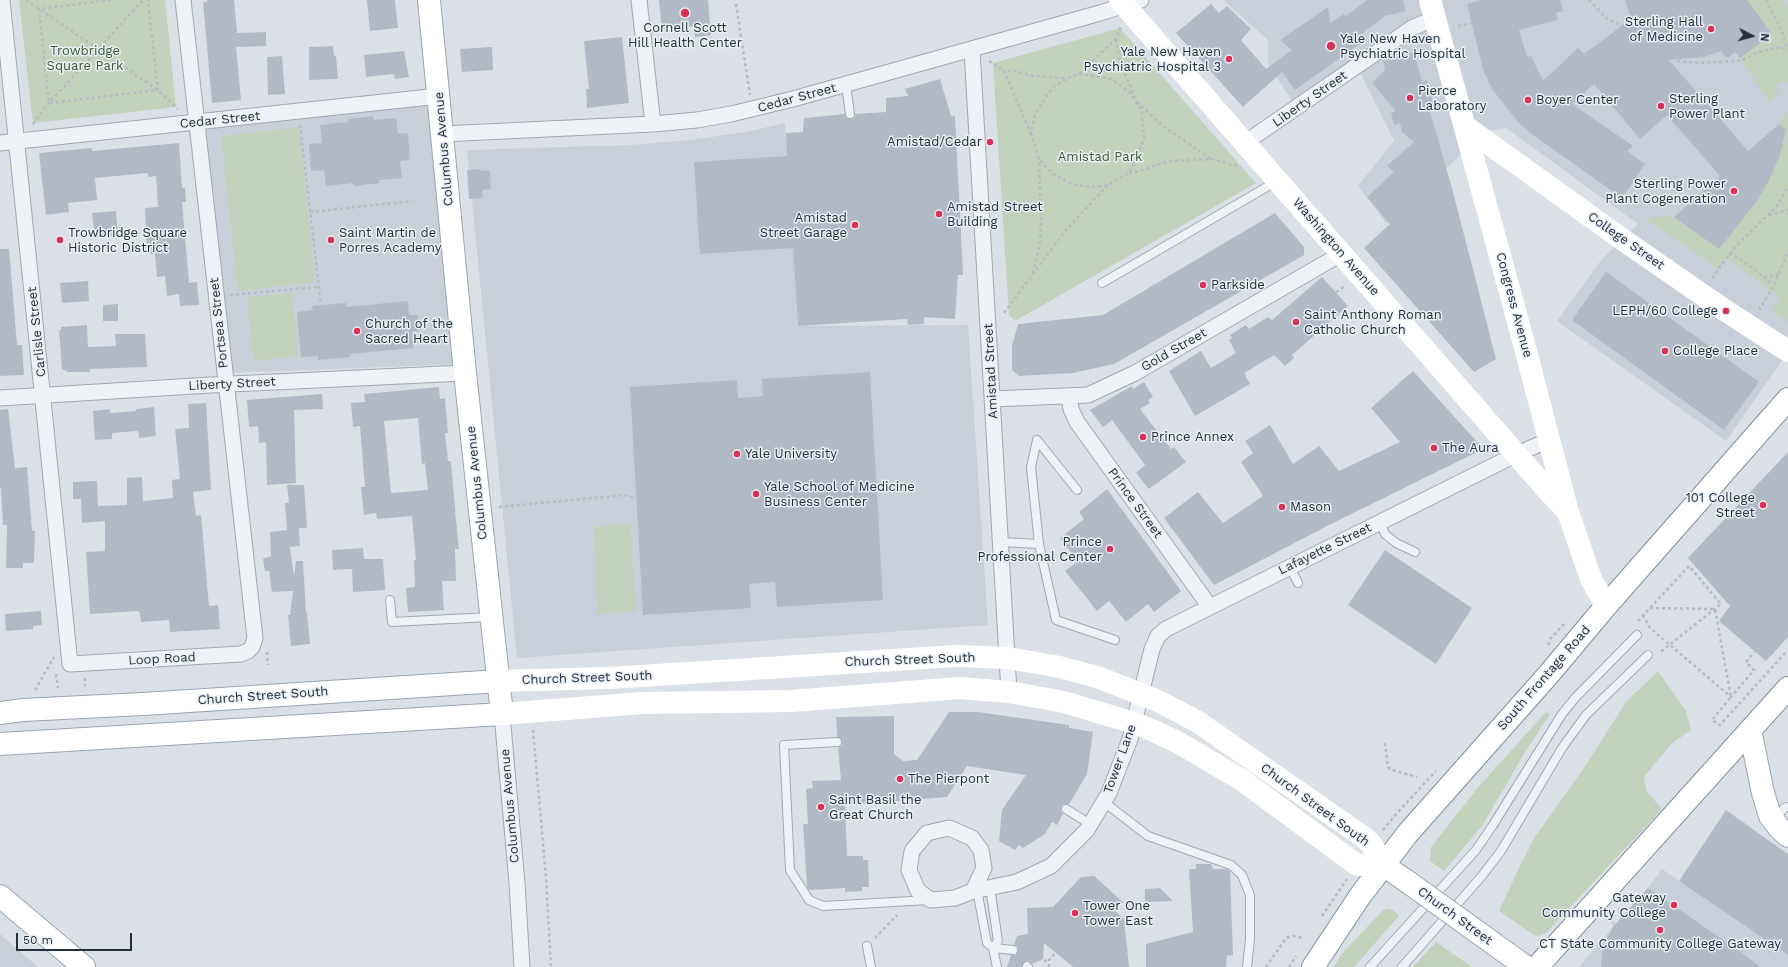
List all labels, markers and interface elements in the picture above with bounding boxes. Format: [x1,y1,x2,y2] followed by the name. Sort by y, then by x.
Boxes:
[679,7,691,19] marker: Cornell Scott Hill Health Center
[1625,14,1703,45] place label: Sterling Hall of Medicine
[1732,16,1772,56] north arrow
[628,20,742,51] place label: Cornell Scott Hill Health Center
[1706,24,1716,34] marker: Sterling Hall of Medicine
[1340,31,1465,62] place label: Yale New Haven Psychiatric Hospital
[1758,33,1771,42] text: N
[1325,40,1337,52] marker: Yale New Haven Psychiatric Hospital
[47,43,123,74] park label: Trowbridge Square Park
[1084,44,1221,75] place label: Yale New Haven Psychiatric Hospital 3
[1224,54,1234,64] marker: Yale New Haven Psychiatric Hospital 3
[1270,68,1350,130] street label: Liberty Street
[756,80,838,116] street label: Cedar Street
[1418,83,1487,114] place label: Pierce Laboratory
[431,91,457,207] street label: Columbus Avenue
[1669,91,1745,122] place label: Sterling Power Plant
[1536,92,1619,108] place label: Boyer Center
[1405,93,1415,103] marker: Pierce Laboratory
[1523,95,1533,105] marker: Boyer Center
[1656,101,1666,111] marker: Sterling Power Plant
[179,108,261,132] street label: Cedar Street
[887,134,982,150] place label: Amistad/Cedar
[985,137,995,147] marker: Amistad/Cedar
[1058,149,1142,165] park label: Amistad Park
[1605,176,1726,207] place label: Sterling Power Plant Cogeneration
[1729,186,1739,196] marker: Sterling Power Plant Cogeneration
[1289,195,1383,299] street label: Washington Avenue
[947,199,1043,230] place label: Amistad Street Building
[934,209,944,219] marker: Amistad Street Building
[1585,209,1667,273] street label: College Street
[760,210,847,241] place label: Amistad Street Garage
[850,220,860,230] marker: Amistad Street Garage
[68,225,187,256] place label: Trowbridge Square Historic District
[339,225,441,256] place label: Saint Martin de Porres Academy
[55,235,65,245] marker: Trowbridge Square Historic District
[326,235,336,245] marker: Saint Martin de Porres Academy
[1492,251,1536,359] street label: Congress Avenue
[206,277,232,369] street label: Portsea Street
[1211,277,1265,293] place label: Parkside
[1198,280,1208,290] marker: Parkside
[24,286,50,378] street label: Carlisle Street
[1612,303,1718,319] place label: LEPH/60 College
[1721,306,1731,316] marker: LEPH/60 College
[1304,307,1442,338] place label: Saint Anthony Roman Catholic Church
[365,316,453,347] place label: Church of the Sacred Heart
[1291,317,1301,327] marker: Saint Anthony Roman Catholic Church
[981,323,1001,419] street label: Amistad Street
[1139,325,1209,375] street label: Gold Street
[352,326,362,336] marker: Church of the Sacred Heart
[1673,343,1758,359] place label: College Place
[1660,346,1670,356] marker: College Place
[188,374,276,394] street label: Liberty Street
[463,425,491,541] street label: Columbus Avenue
[1151,429,1234,445] place label: Prince Annex
[1138,432,1148,442] marker: Prince Annex
[1442,440,1499,456] place label: The Aura
[1429,443,1439,453] marker: The Aura
[745,446,837,462] place label: Yale University
[732,449,742,459] marker: Yale University
[1104,465,1166,541] street label: Prince Street
[764,479,915,510] place label: Yale School of Medicine Business Center
[751,489,761,499] marker: Yale School of Medicine Business Center
[1686,490,1755,521] place label: 101 College Street
[1290,499,1331,515] place label: Mason
[1758,500,1768,510] marker: 101 College Street
[1277,502,1287,512] marker: Mason
[1276,520,1374,578] street label: Lafayette Street
[977,534,1102,565] place label: Prince Professional Center
[1105,544,1115,554] marker: Prince Professional Center
[1494,622,1594,734] street label: South Frontage Road
[128,649,196,669] street label: Loop Road
[844,650,976,670] street label: Church Street South
[521,668,653,688] street label: Church Street South
[197,684,329,708] street label: Church Street South
[1100,722,1140,796] street label: Tower Lane
[497,748,523,864] street label: Columbus Avenue
[1257,760,1373,850] street label: Church Street South
[908,771,989,787] place label: The Pierpont
[895,774,905,784] marker: The Pierpont
[829,792,921,823] place label: Saint Basil the Great Church
[816,802,826,812] marker: Saint Basil the Great Church
[1414,884,1496,948] street label: Church Street
[1542,890,1666,921] place label: Gateway Community College
[1083,898,1153,929] place label: Tower One Tower East
[1669,900,1679,910] marker: Gateway Community College
[1070,908,1080,918] marker: Tower One Tower East
[18,925,134,951] scale bar
[1655,925,1665,935] marker: CT State Community College Gateway
[23,933,53,947] text: 50 m
[1539,936,1781,952] place label: CT State Community College Gateway

